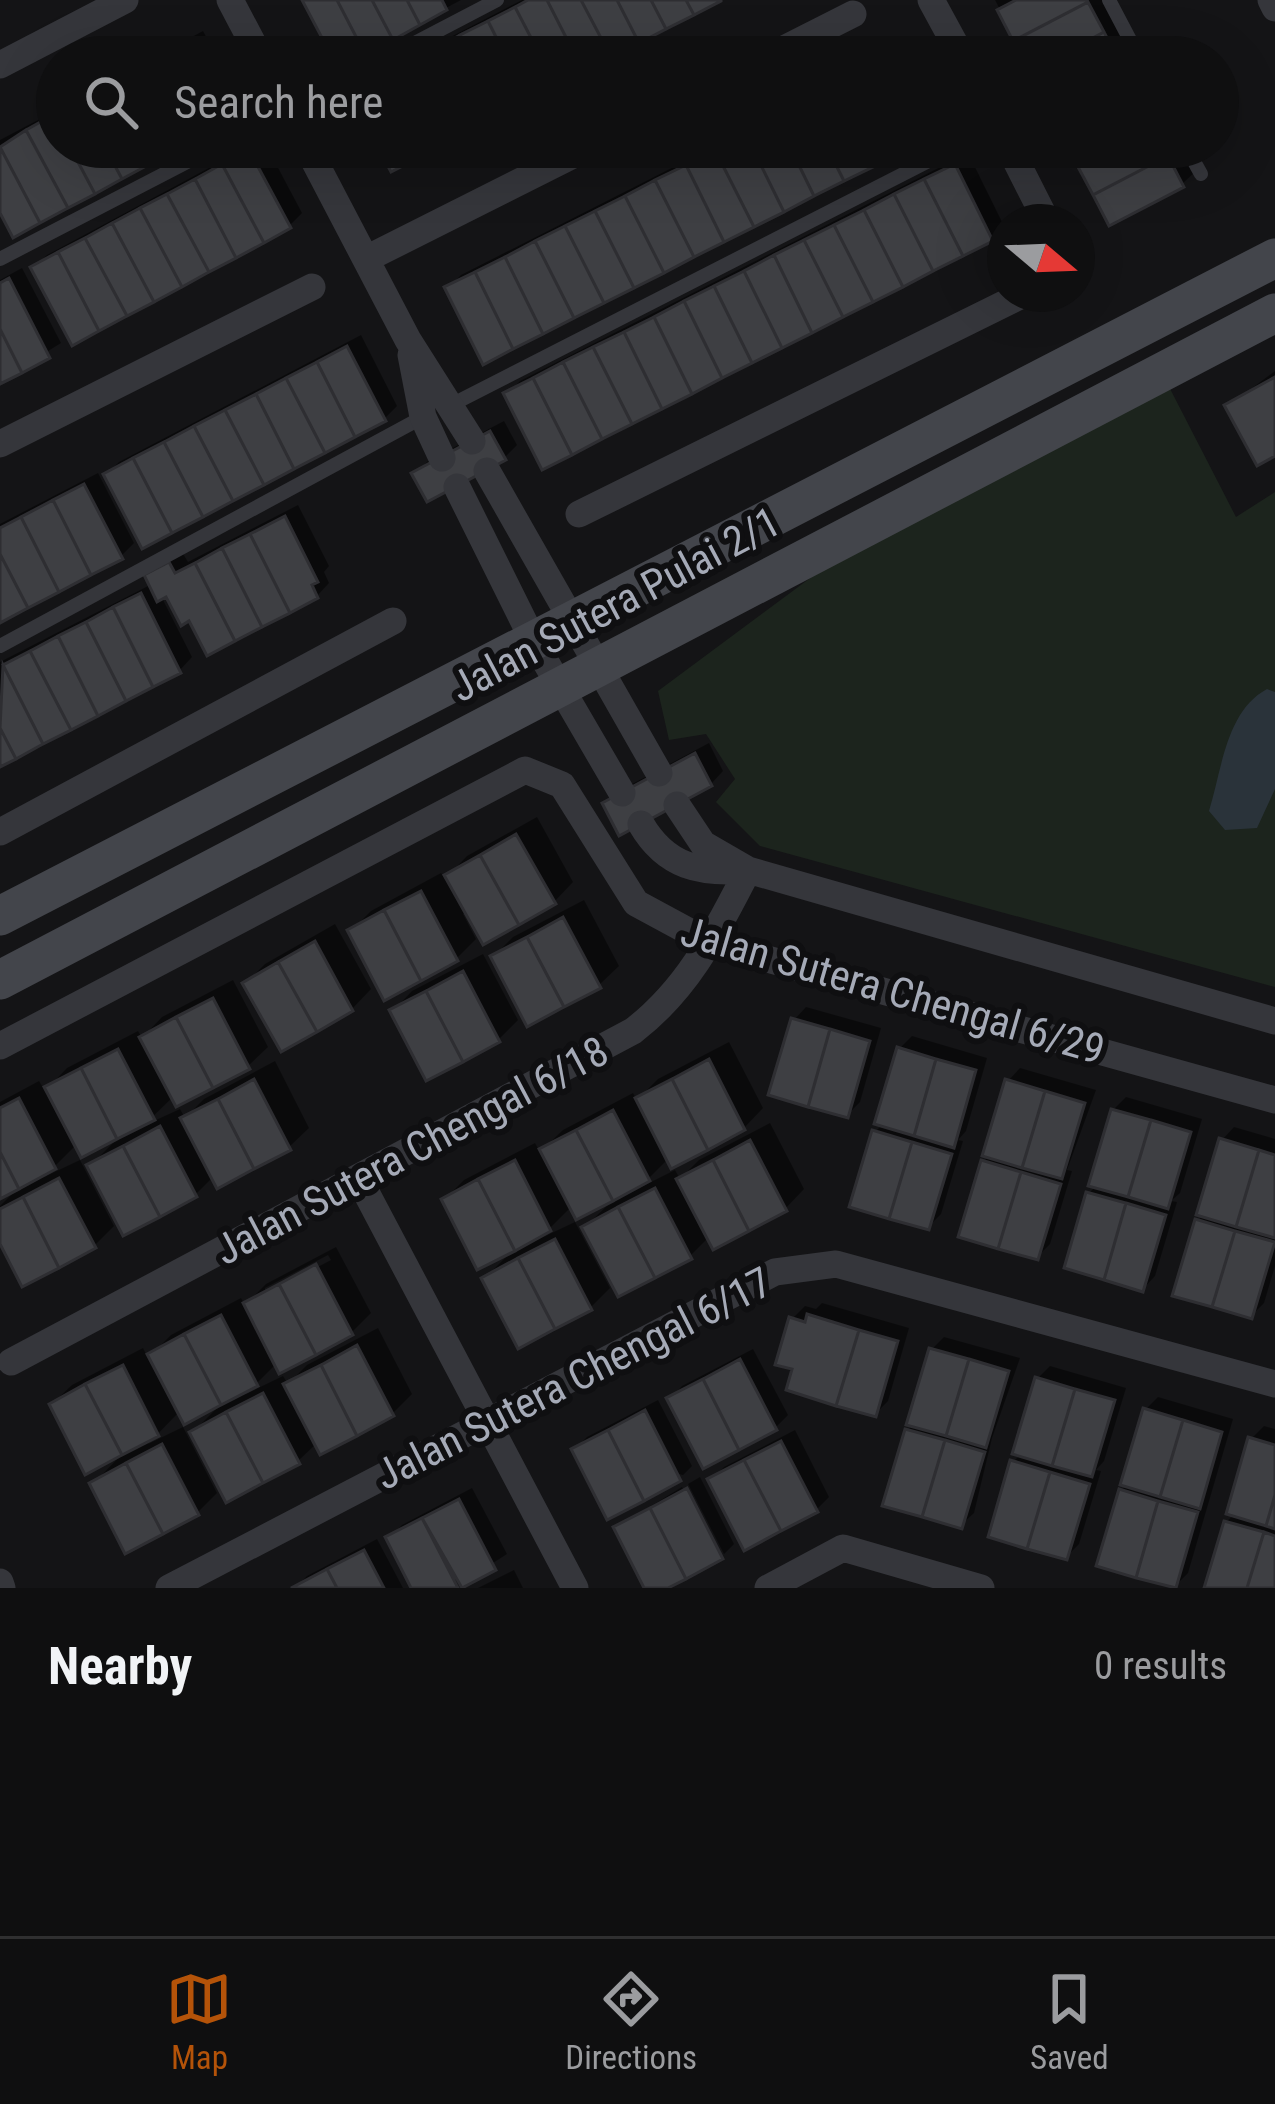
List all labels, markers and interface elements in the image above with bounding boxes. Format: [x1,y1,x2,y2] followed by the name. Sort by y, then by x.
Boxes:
[36,36,1239,168] search box
[78,69,144,135] icon: search
[174,76,383,129] text: Search here
[987,204,1095,312] north arrow
[442,497,788,712] street label: Jalan Sutera Pulai 2/1
[676,907,1110,1074] street label: Jalan Sutera Chengal 6/29
[206,1026,616,1275] street label: Jalan Sutera Chengal 6/18
[367,1257,780,1500] street label: Jalan Sutera Chengal 6/17
[48,1637,192,1696] text: Nearby
[1094,1643,1227,1689] text: 0 results
[166,1966,232,2077] tab: Map
[565,1966,697,2077] tab: Directions
[1030,1966,1109,2077] tab: Saved

